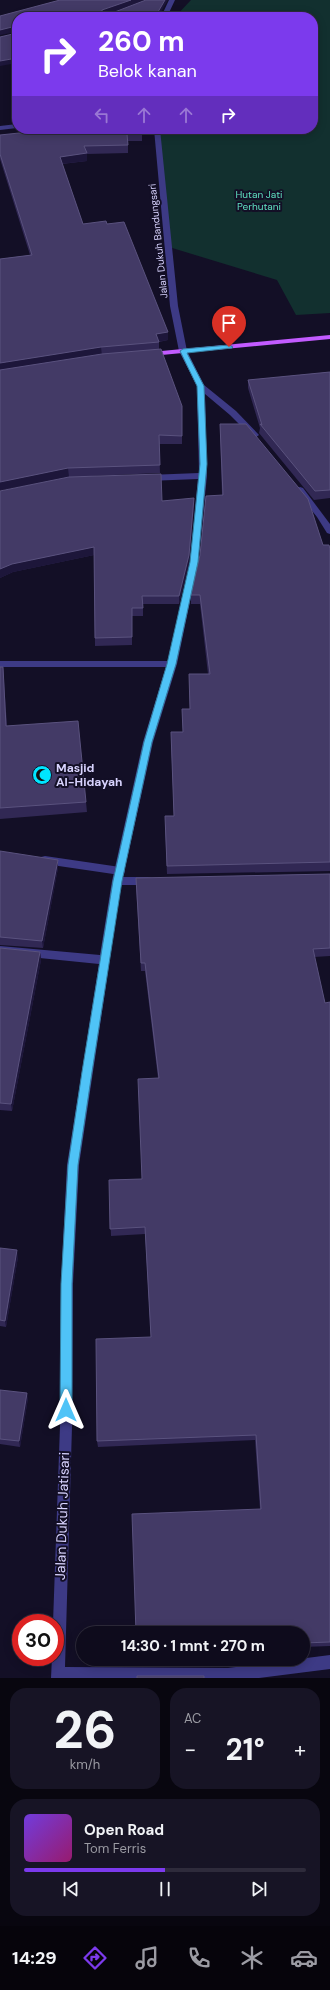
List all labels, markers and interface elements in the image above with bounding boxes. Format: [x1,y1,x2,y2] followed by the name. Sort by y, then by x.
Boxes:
[98,23,185,60] text: 260 m
[32,28,84,80] icon: right
[98,59,197,83] text: Belok kanan
[91,104,113,126] icon: left
[133,104,155,126] icon: ahead
[175,104,197,126] icon: ahead
[217,104,239,126] icon: right
[146,183,170,299] street label: Jalan Dukuh Bandungsari
[236,188,282,213] park label: Hutan Jati Perhutani
[212,306,246,347] pin
[218,312,240,334] icon: arrive
[56,760,122,790] place label: Masjid Al-Hidayah
[31,764,53,786] mosque icon: Masjid Al-Hidayah
[45,1389,87,1431] position arrow
[51,1452,73,1580] street label: Jalan Dukuh Jatisari
[12,1614,64,1666] speed limit sign: 30
[121,1636,265,1656] text: 14:30 · 1 mnt · 270 m
[54,1696,116,1764] text: 26
[184,1710,201,1727] text: AC
[225,1730,265,1769] text: 21°
[184,1735,196,1764] text: −
[294,1735,306,1764] text: +
[70,1756,100,1773] text: km/h
[84,1820,164,1840] text: Open Road
[84,1840,146,1857] text: Tom Ferris
[60,1878,82,1900] icon: previous
[154,1878,176,1900] icon: pause
[248,1878,270,1900] icon: next
[81,1944,109,1972] icon: directions
[133,1944,161,1972] icon: music
[185,1944,213,1972] icon: phone
[238,1944,266,1972] icon: climate
[290,1944,318,1972] icon: car
[12,1946,57,1970] text: 14:29

